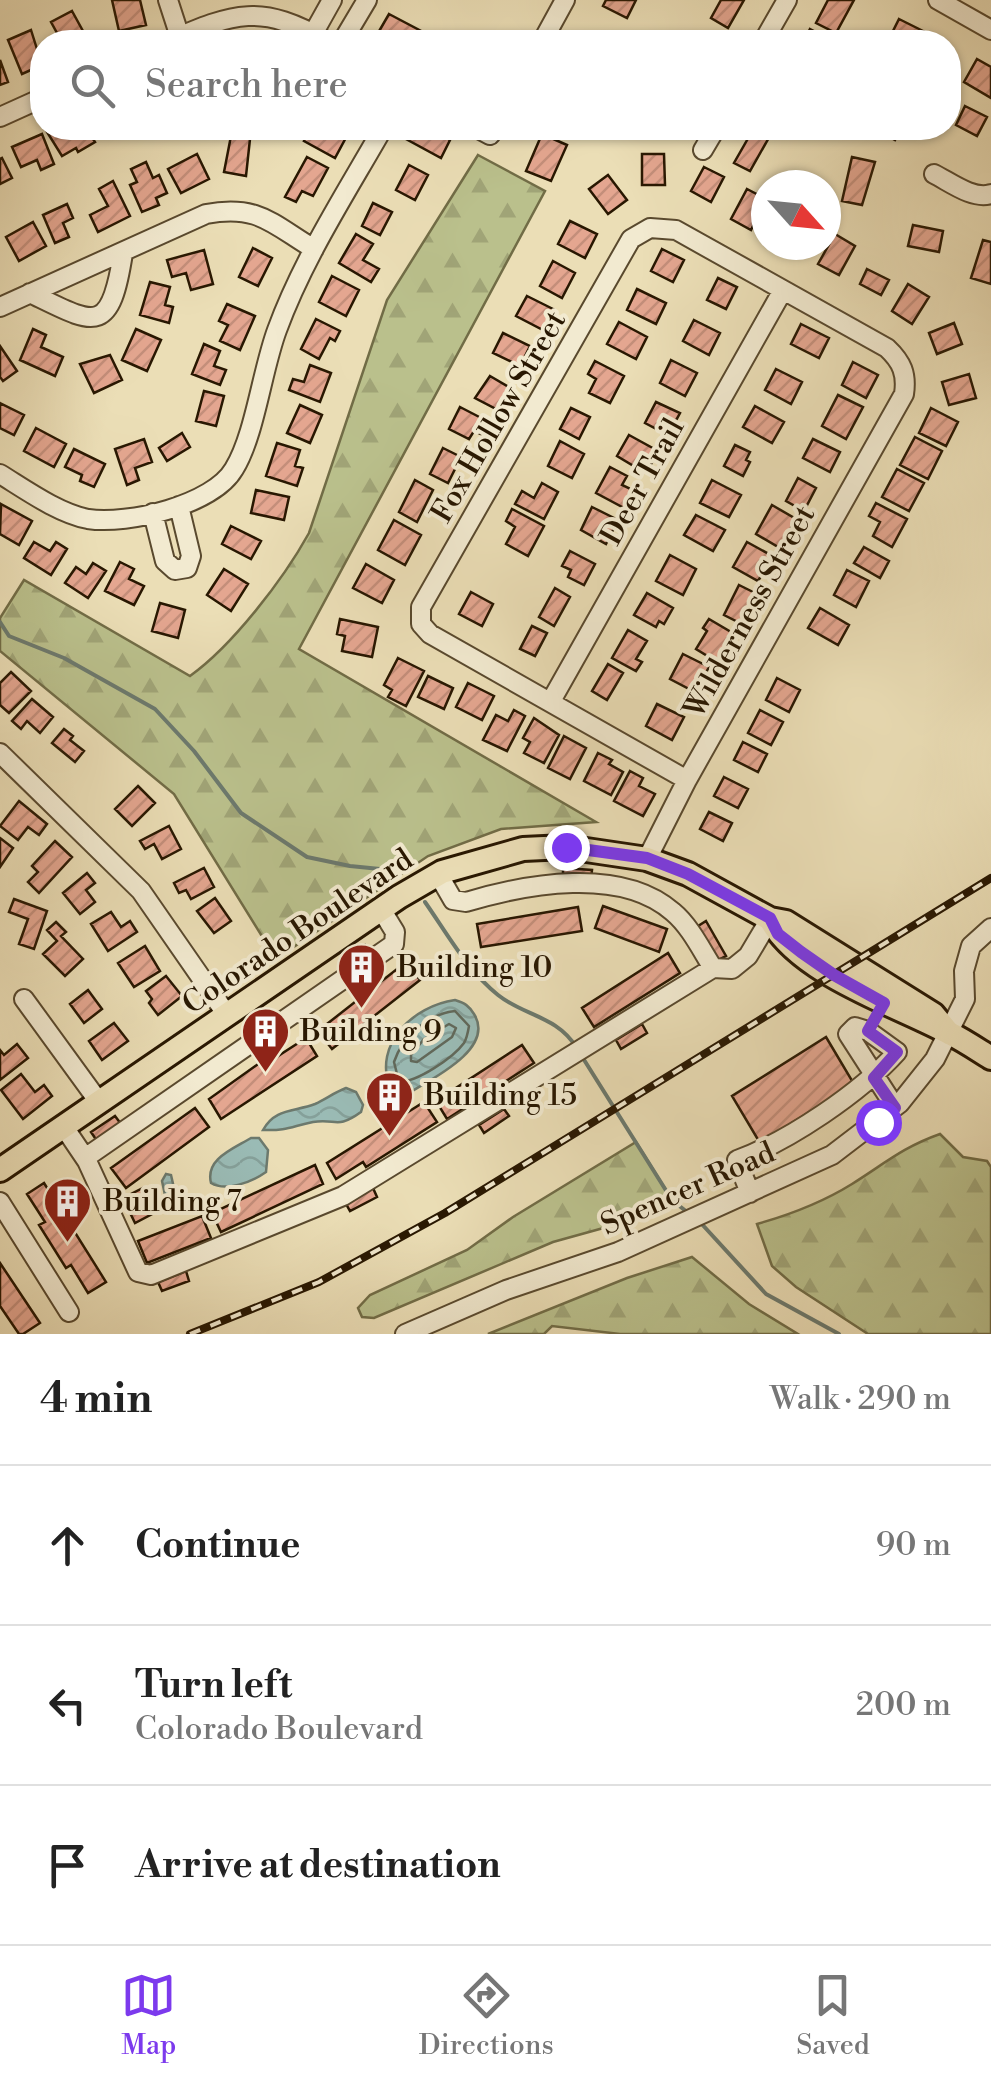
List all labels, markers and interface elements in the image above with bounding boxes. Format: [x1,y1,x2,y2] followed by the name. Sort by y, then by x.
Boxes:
[30,30,961,140] search box
[65,58,120,113] icon: search
[145,62,348,109] text: Search here
[751,170,841,260] north arrow
[423,304,575,530] street label: Fox Hollow Street
[593,412,693,552] street label: Deer Trail
[675,499,824,726] street label: Wilderness Street
[544,825,590,871] route end
[175,841,421,1023] street label: Colorado Boulevard
[336,942,388,1010] building icon: Building 10
[396,949,552,987] place label: Building 10
[239,1006,291,1074] building icon: Building 9
[299,1013,442,1051] place label: Building 9
[363,1070,415,1138] building icon: Building 15
[423,1077,577,1115] place label: Building 15
[856,1100,902,1146] route start
[595,1134,781,1244] street label: Spencer Road
[42,1176,94,1244] building icon: Building 7
[102,1183,242,1221] place label: Building 7
[40,1373,152,1426] text: 4 min
[770,1379,951,1419] text: Walk · 290 m
[40,1518,95,1573] icon: ahead
[135,1522,300,1569] text: Continue
[876,1525,951,1565] text: 90 m
[135,1662,292,1709] text: Turn left
[40,1678,95,1733] icon: left
[856,1685,951,1725] text: 200 m
[135,1709,423,1749] text: Colorado Boulevard
[40,1838,95,1893] icon: arrive
[135,1842,501,1889] text: Arrive at destination
[121,1968,176,2063] tab: Map
[419,1968,554,2063] tab: Directions
[796,1968,870,2063] tab: Saved

